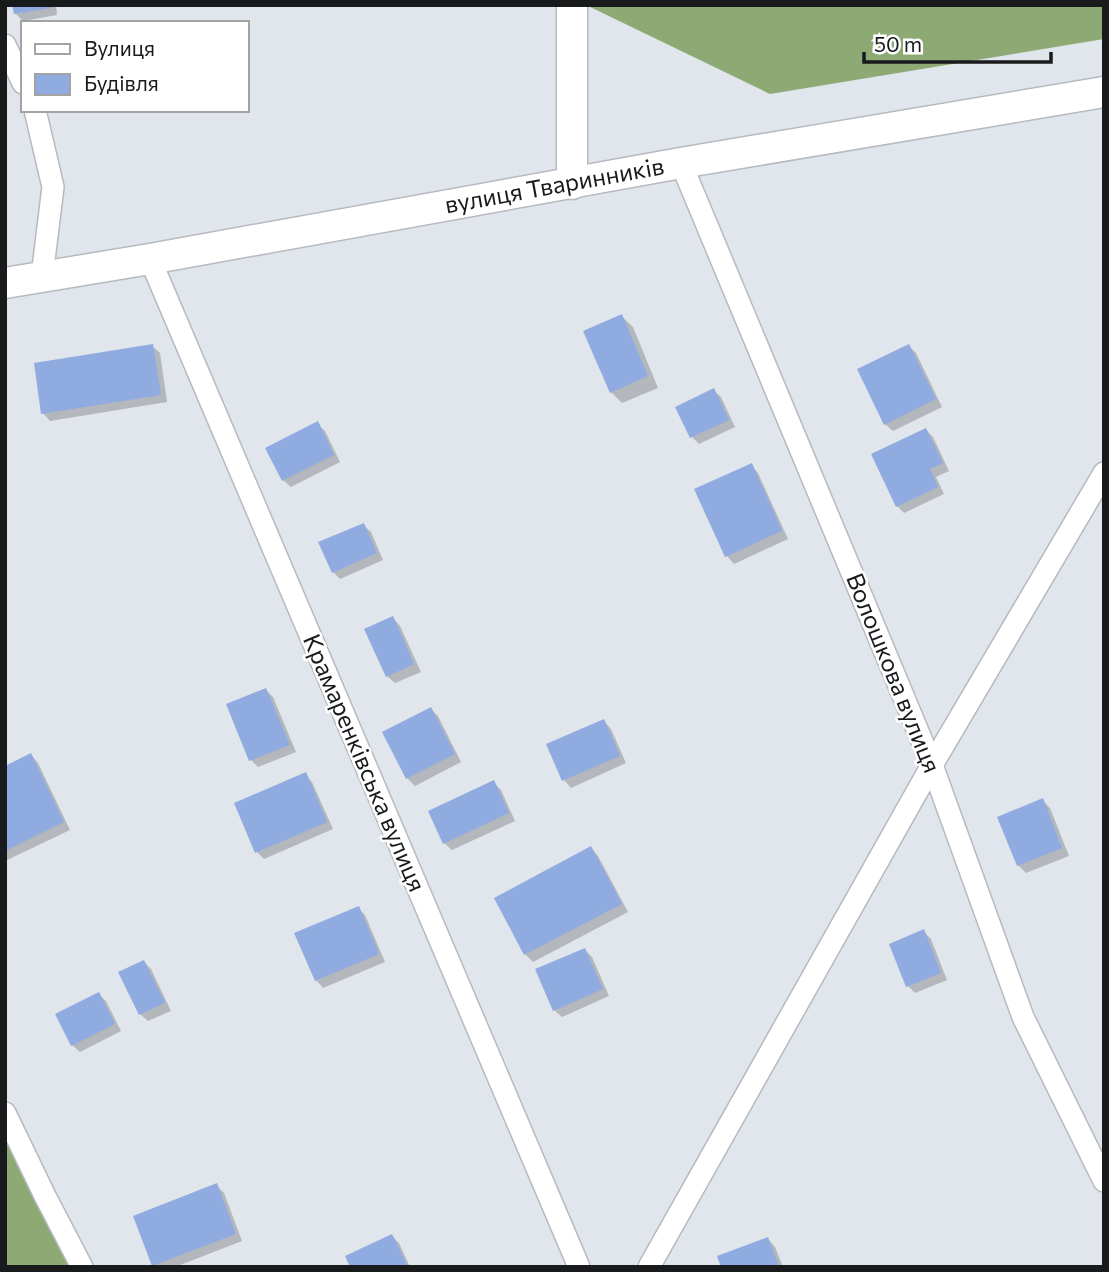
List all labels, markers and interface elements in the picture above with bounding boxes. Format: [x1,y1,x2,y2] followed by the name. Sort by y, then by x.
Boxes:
[21,21,248,112] legend
[864,21,1051,65] scale bar
[874,31,922,56] text: 50 m
[84,35,155,60] text: Вулиця
[84,70,159,95] text: Будівля
[442,150,666,218] street label: вулиця Тваринників
[841,568,948,776] street label: Волошкова вулиця
[298,629,433,895] street label: Крамаренківська вулиця

